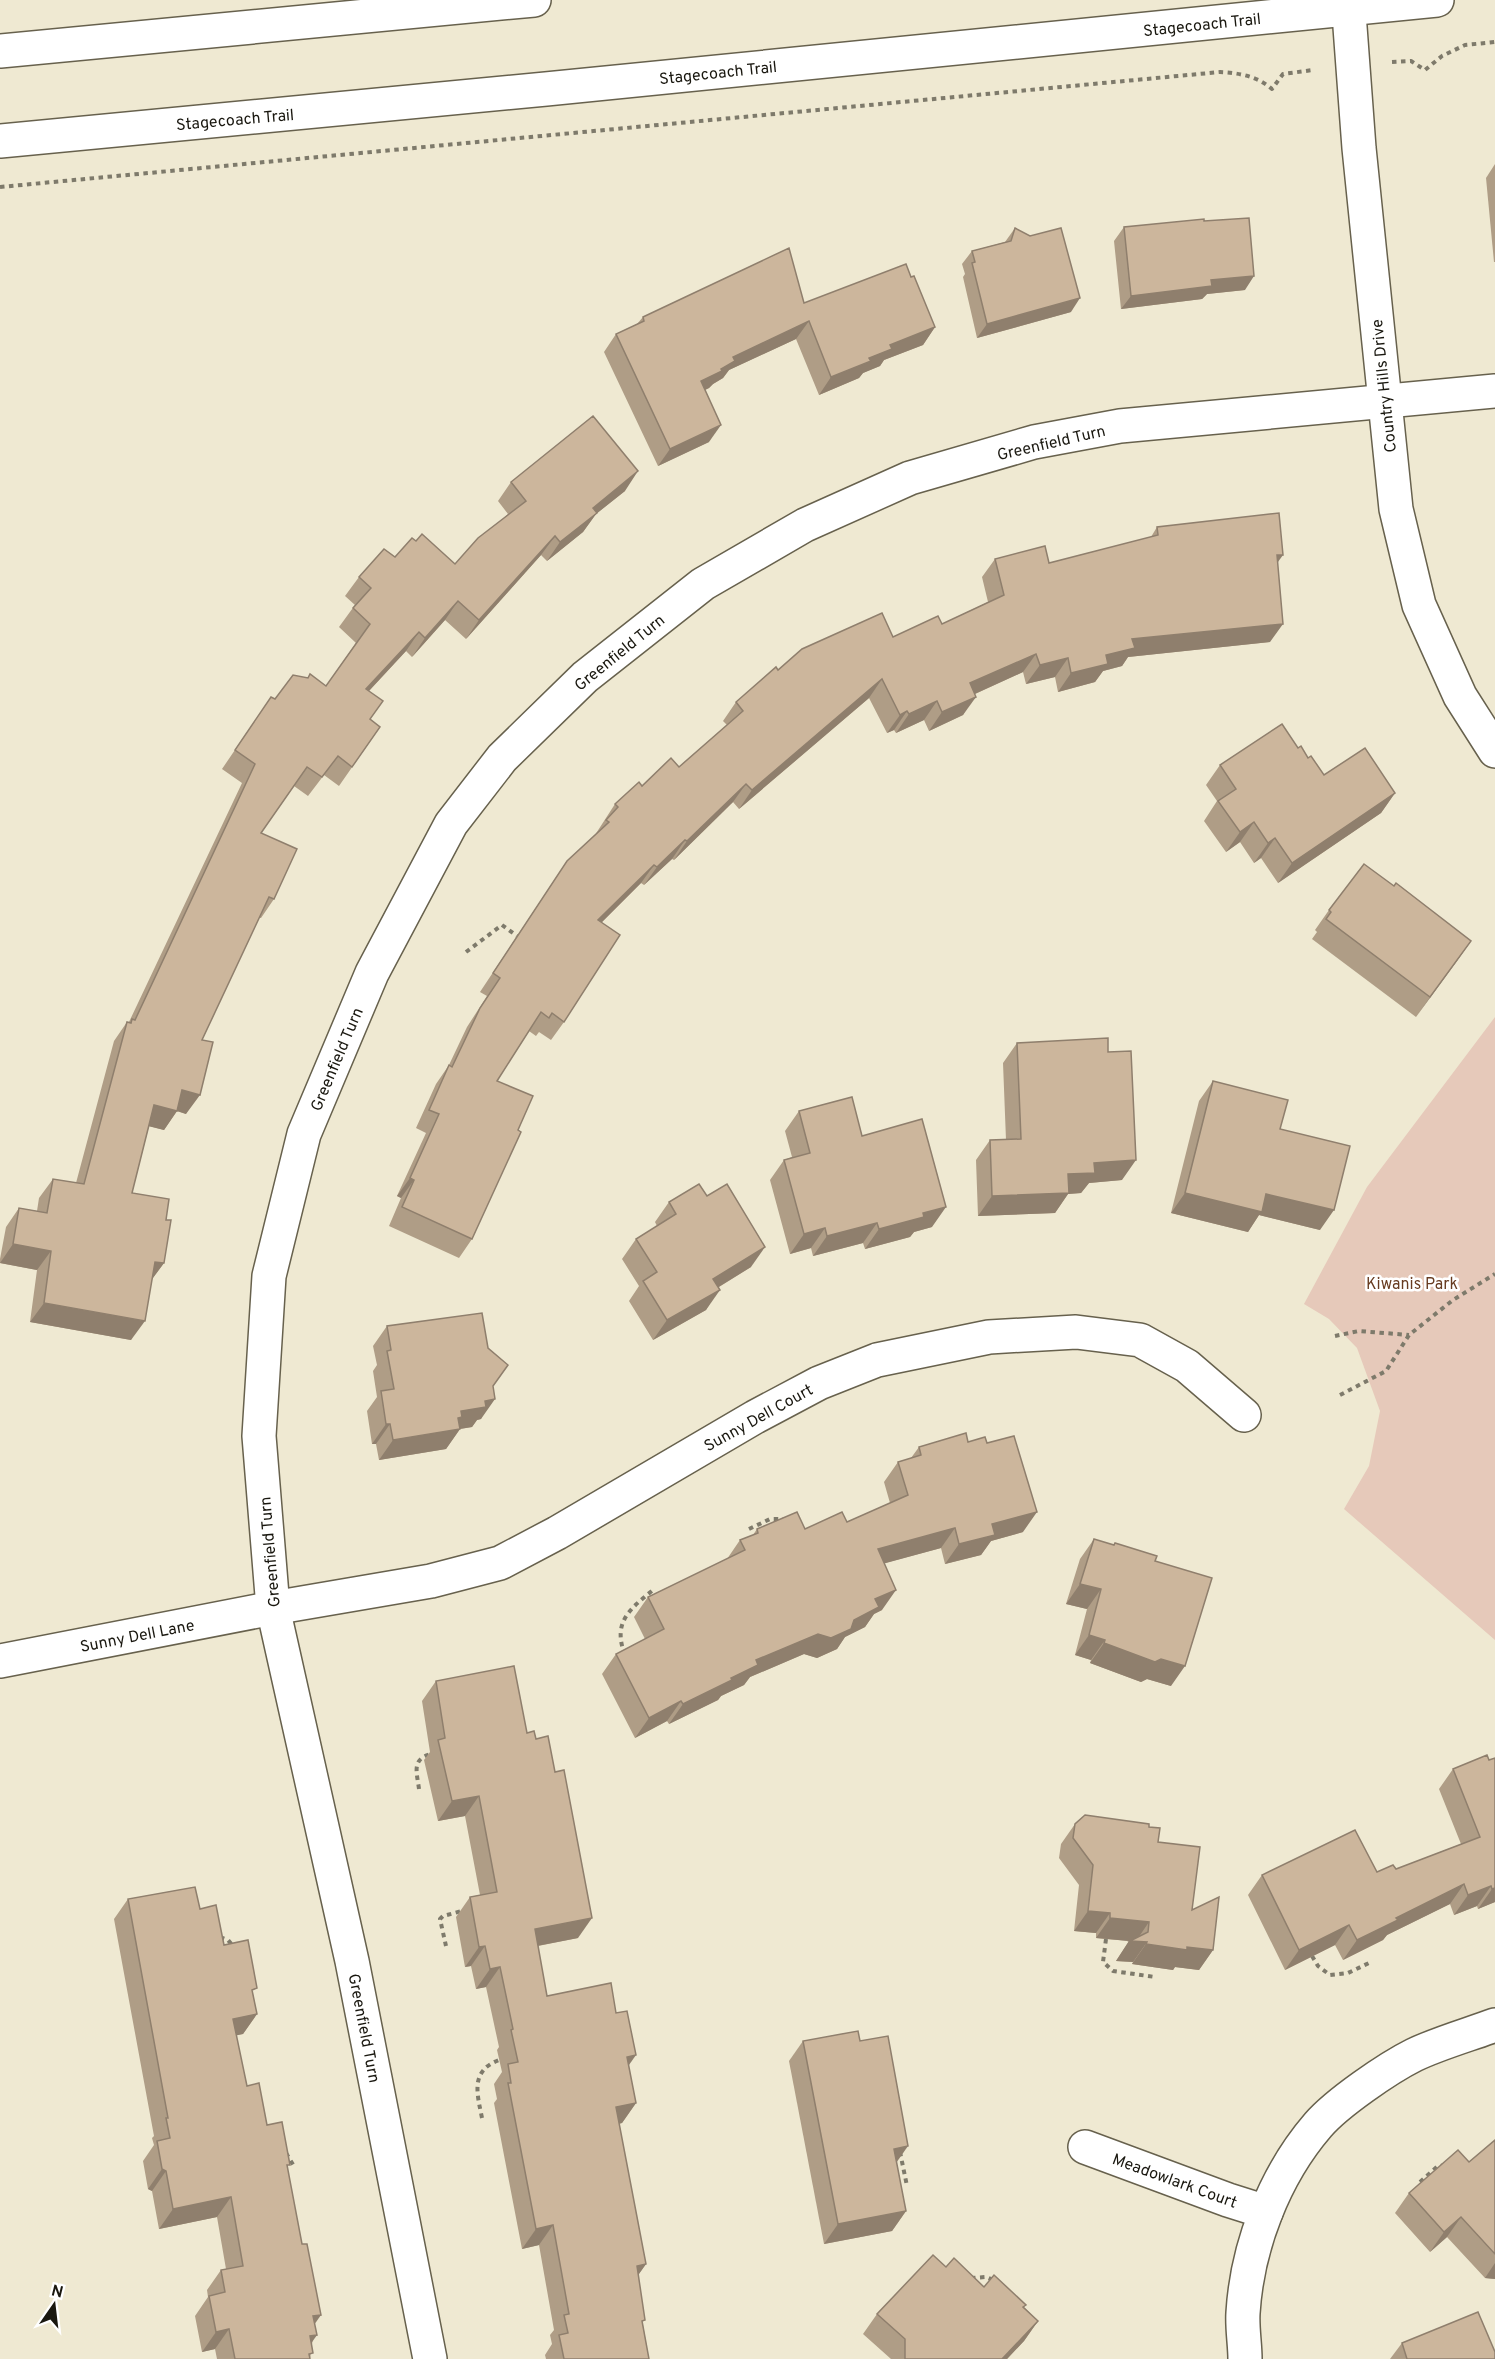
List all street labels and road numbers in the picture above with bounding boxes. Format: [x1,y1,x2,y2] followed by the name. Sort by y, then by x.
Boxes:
[1142,10,1262,42] street label: Stagecoach Trail
[658,58,778,90] street label: Stagecoach Trail
[175,106,295,136] street label: Stagecoach Trail
[1368,318,1402,454] street label: Country Hills Drive
[995,422,1108,466] street label: Greenfield Turn
[571,611,670,696] street label: Greenfield Turn
[307,1005,369,1115] street label: Greenfield Turn
[701,1381,817,1457] street label: Sunny Dell Court
[256,1496,286,1608] street label: Greenfield Turn
[79,1616,196,1658] street label: Sunny Dell Lane
[343,1972,383,2085] street label: Greenfield Turn
[1109,2150,1240,2214] street label: Meadowlark Court

